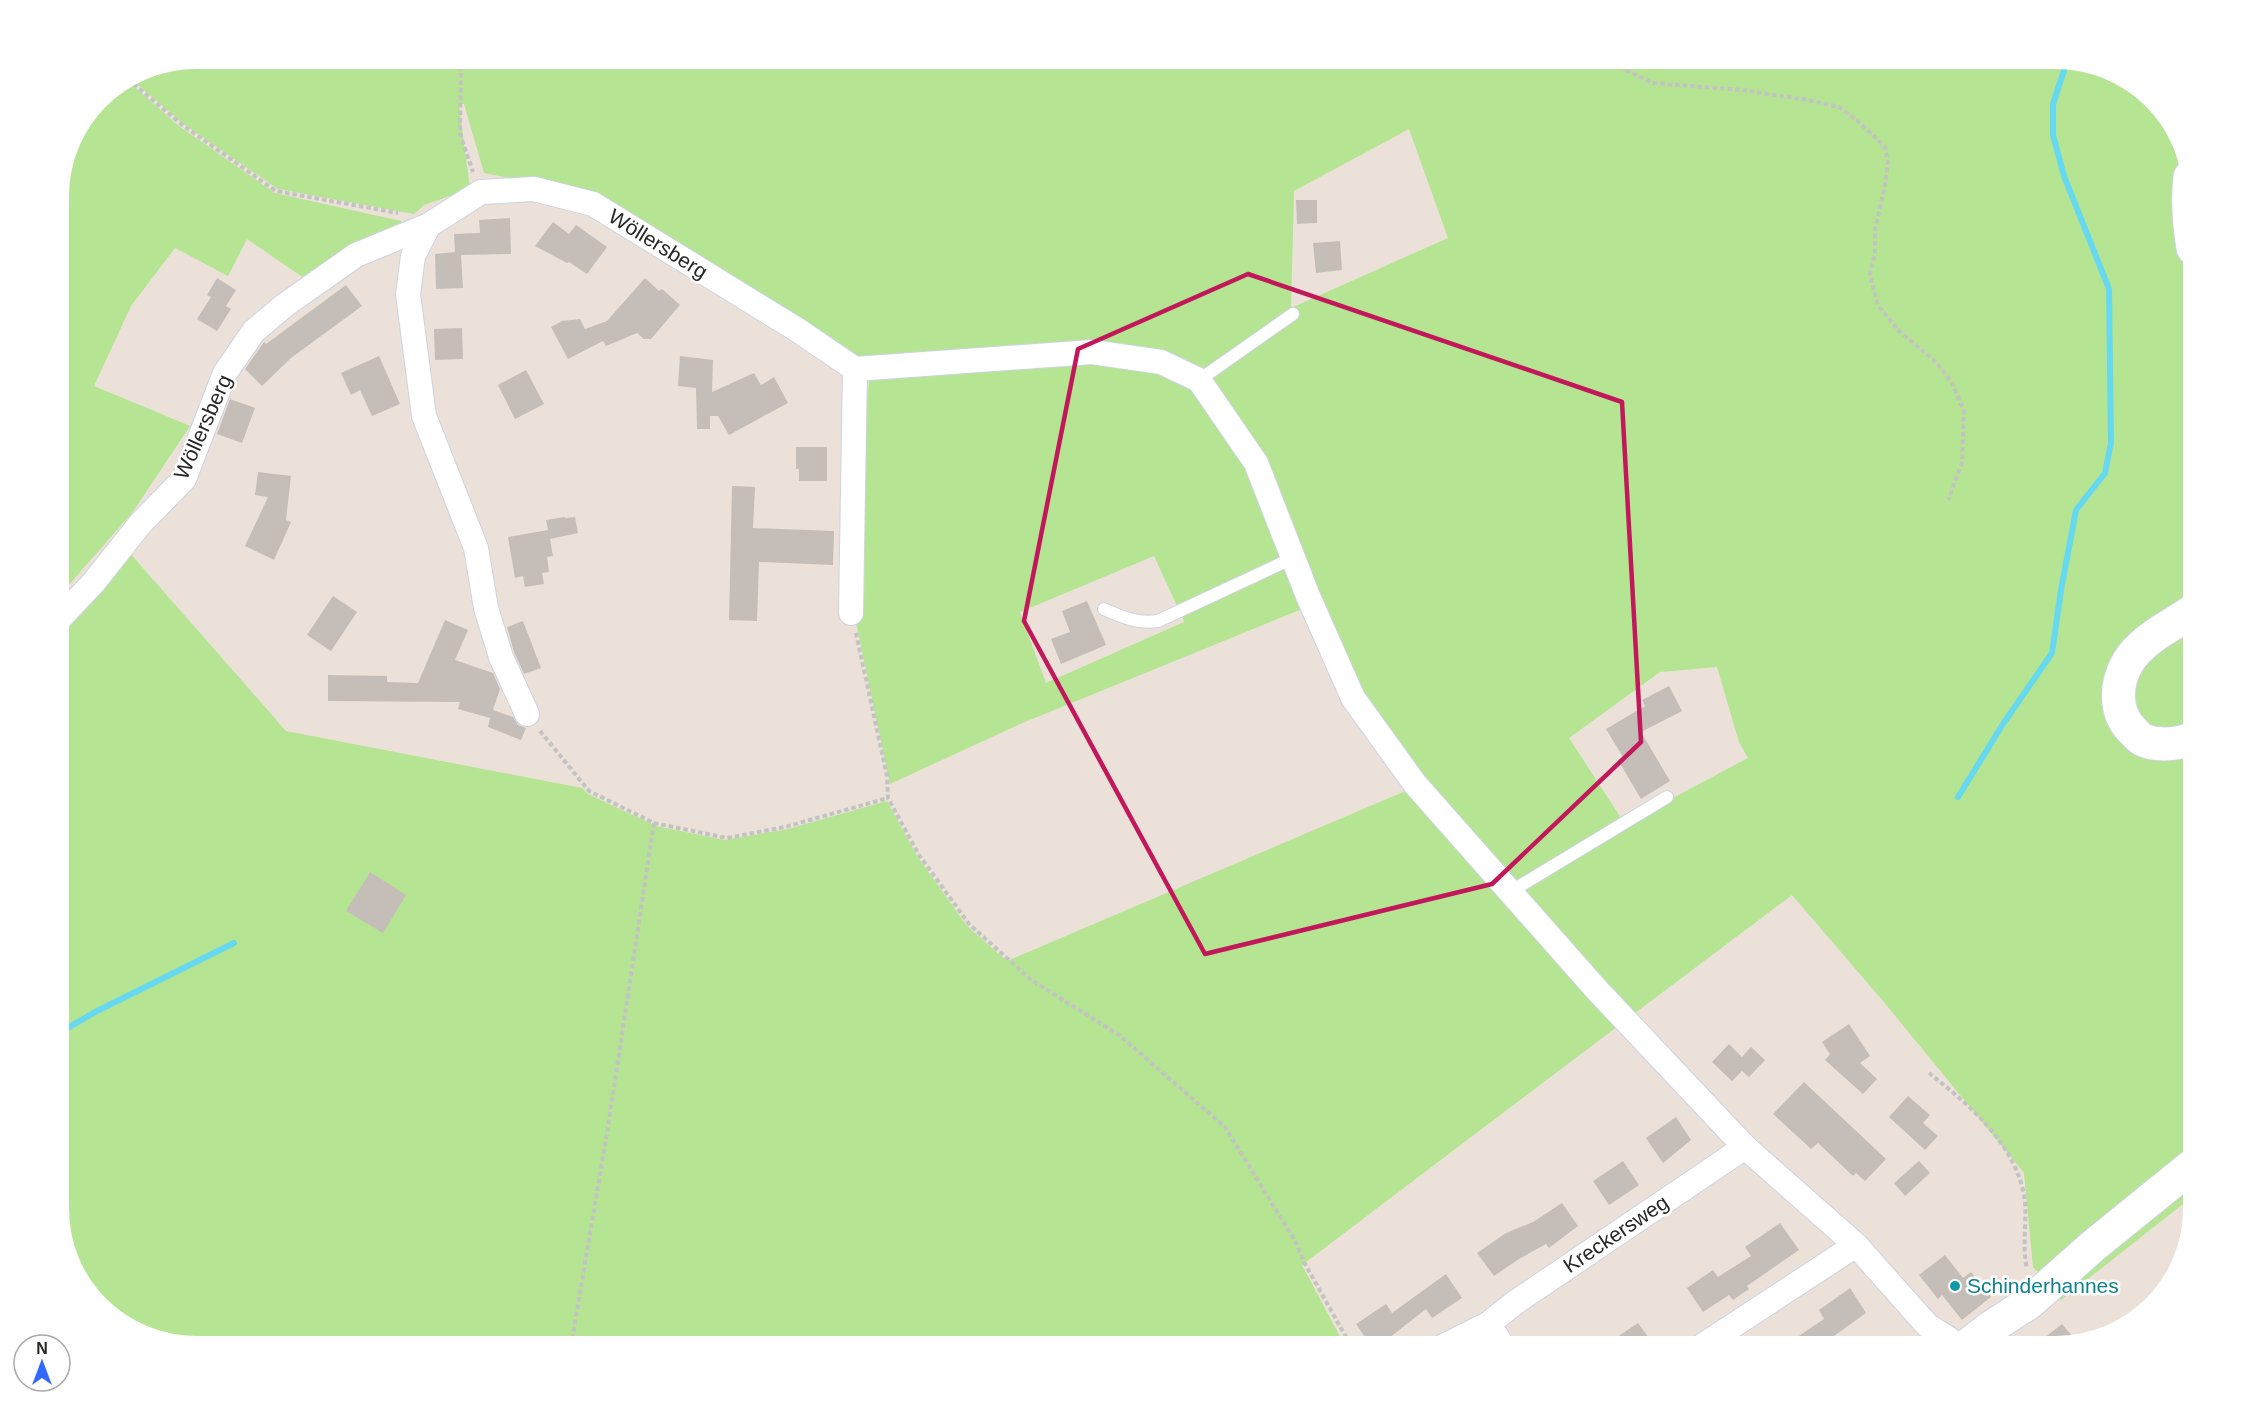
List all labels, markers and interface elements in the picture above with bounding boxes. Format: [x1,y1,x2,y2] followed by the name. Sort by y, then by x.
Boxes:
[605,204,712,283] street label: Wöllersberg
[169,371,236,483] street label: Wöllersberg
[1559,1190,1672,1277] street label: Kreckersweg
[1967,1274,2119,1297] place label: Schinderhannes
[1948,1279,1962,1293] marker: Schinderhannes
[12,1333,72,1393] north arrow
[36,1340,48,1357] text: N

